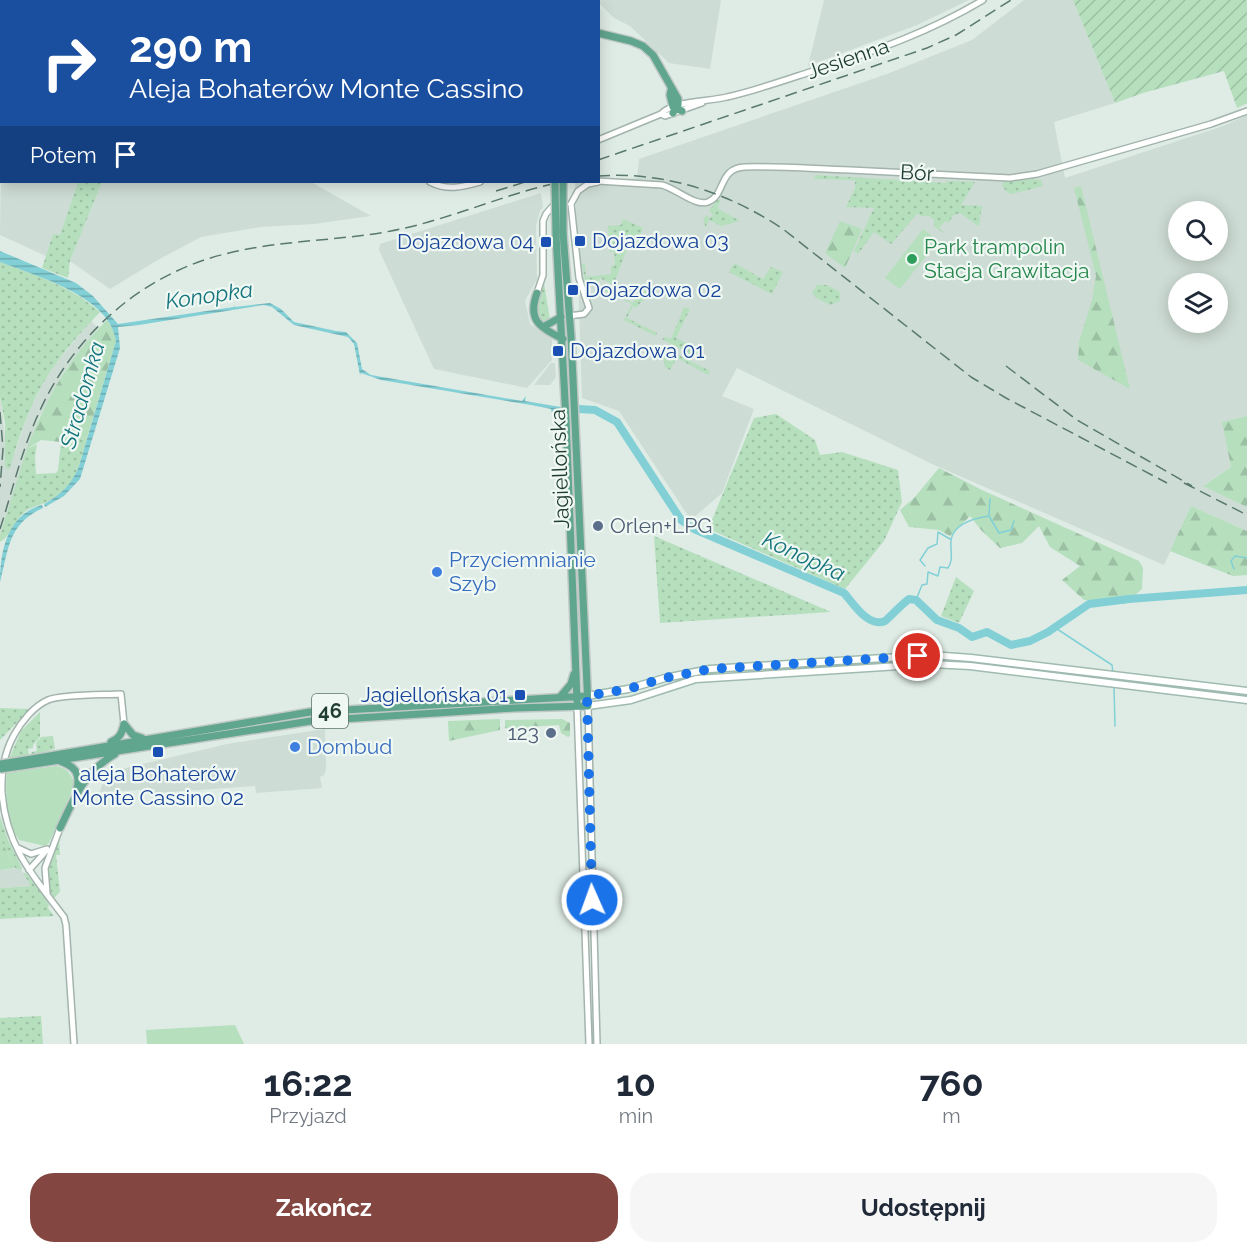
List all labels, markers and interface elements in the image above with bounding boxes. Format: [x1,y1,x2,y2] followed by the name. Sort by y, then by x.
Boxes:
[129,23,252,72] text: 290 m
[30,24,108,102] icon: right
[803,33,892,84] street label: Jesienna
[129,73,524,104] text: Aleja Bohaterów Monte Cassino
[109,138,142,171] icon: arrive
[30,142,97,168] text: Potem
[899,159,935,186] street label: Bór
[1168,201,1228,333] map controls
[1168,201,1228,261] button: search
[592,228,729,253] place label: Dojazdowa 03
[397,229,534,254] place label: Dojazdowa 04
[573,234,587,248] marker: Dojazdowa 03
[924,234,1089,283] place label: Park trampolin Stacja Grawitacja
[539,235,553,249] marker: Dojazdowa 04
[905,252,919,266] marker: Park trampolin Stacja Grawitacja
[1168,273,1228,333] button: layers
[164,276,254,314] water label: Konopka
[585,277,721,302] place label: Dojazdowa 02
[566,283,580,297] marker: Dojazdowa 02
[54,338,110,452] water label: Stradomka
[570,338,704,363] place label: Dojazdowa 01
[551,344,565,358] marker: Dojazdowa 01
[545,409,574,529] street label: Jagiellońska
[610,513,712,538] place label: Orlen+LPG
[591,519,605,533] marker: Orlen+LPG
[759,526,849,586] water label: Konopka
[449,547,596,596] place label: Przyciemnianie Szyb
[430,565,444,579] marker: Przyciemnianie Szyb
[892,630,943,681] pin
[901,639,934,672] icon: arrive
[361,682,508,707] place label: Jagiellońska 01
[513,688,527,702] marker: Jagiellońska 01
[312,694,348,728] road number: 46
[508,720,539,745] place label: 123
[544,726,558,740] marker: 123
[307,734,392,759] place label: Dombud
[288,740,302,754] marker: Dombud
[151,745,165,759] marker: aleja Bohaterów Monte Cassino 02
[72,761,244,810] place label: aleja Bohaterów Monte Cassino 02
[560,868,624,932] position arrow
[263,1062,353,1104] text: 16:22
[616,1062,656,1104] text: 10
[919,1062,984,1104] text: 760
[269,1104,347,1128] text: Przyjazd
[619,1104,653,1128] text: min
[942,1104,961,1128] text: m
[30,1173,618,1242] button: Zakończ
[630,1173,1217,1242] button: Udostępnij

